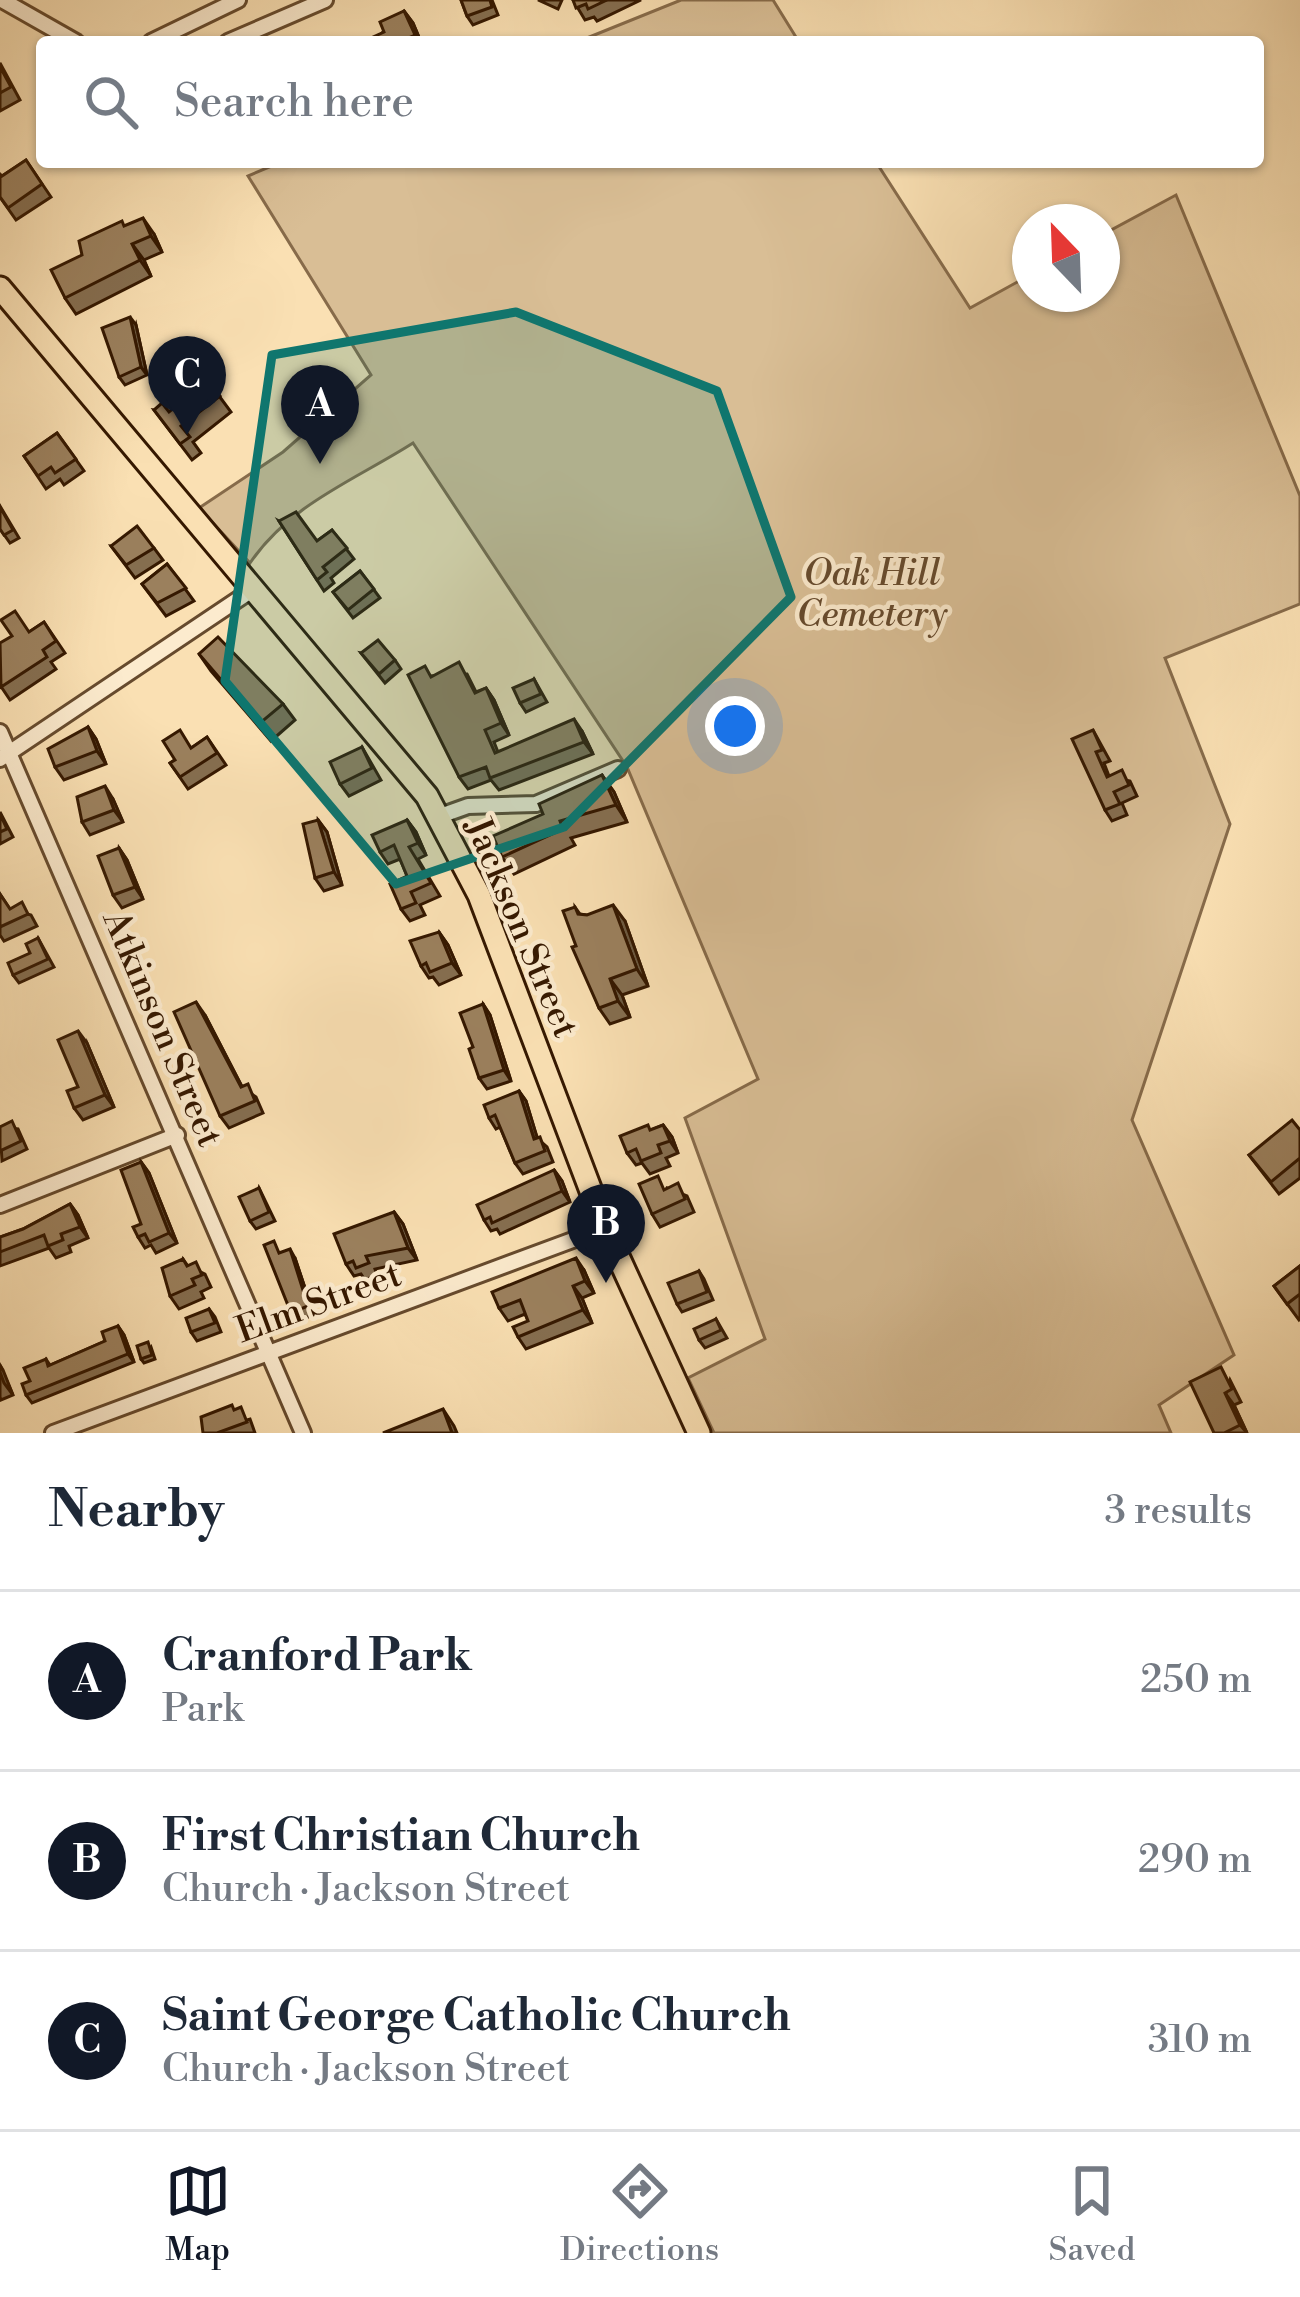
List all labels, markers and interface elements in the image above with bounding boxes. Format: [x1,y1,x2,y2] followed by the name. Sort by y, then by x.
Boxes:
[36,36,1264,168] search box
[78,69,144,135] icon: search
[174,74,414,131] text: Search here
[1012,204,1120,312] north arrow
[148,336,226,435] pin: C
[281,365,359,464] pin: A
[797,552,948,638] park label: Oak Hill Cemetery
[705,696,765,756] your location
[453,809,587,1045] street label: Jackson Street
[91,903,232,1154] street label: Atkinson Street
[567,1184,645,1283] pin: B
[230,1253,408,1354] street label: Elm Street
[48,1479,224,1543] text: Nearby
[1104,1487,1252,1536] text: 3 results
[162,1628,472,1685] text: Cranford Park
[73,1656,101,1705] text: A
[1140,1656,1252,1705] text: 250 m
[162,1685,243,1734] text: Park
[162,1808,640,1865] text: First Christian Church
[72,1836,102,1885] text: B
[1138,1836,1252,1885] text: 290 m
[162,1865,570,1914] text: Church · Jackson Street
[162,1988,791,2045] text: Saint George Catholic Church
[73,2016,101,2065] text: C
[1148,2016,1252,2065] text: 310 m
[162,2045,570,2094] text: Church · Jackson Street
[165,2158,231,2271] tab: Map
[560,2158,719,2271] tab: Directions
[1049,2158,1135,2271] tab: Saved

